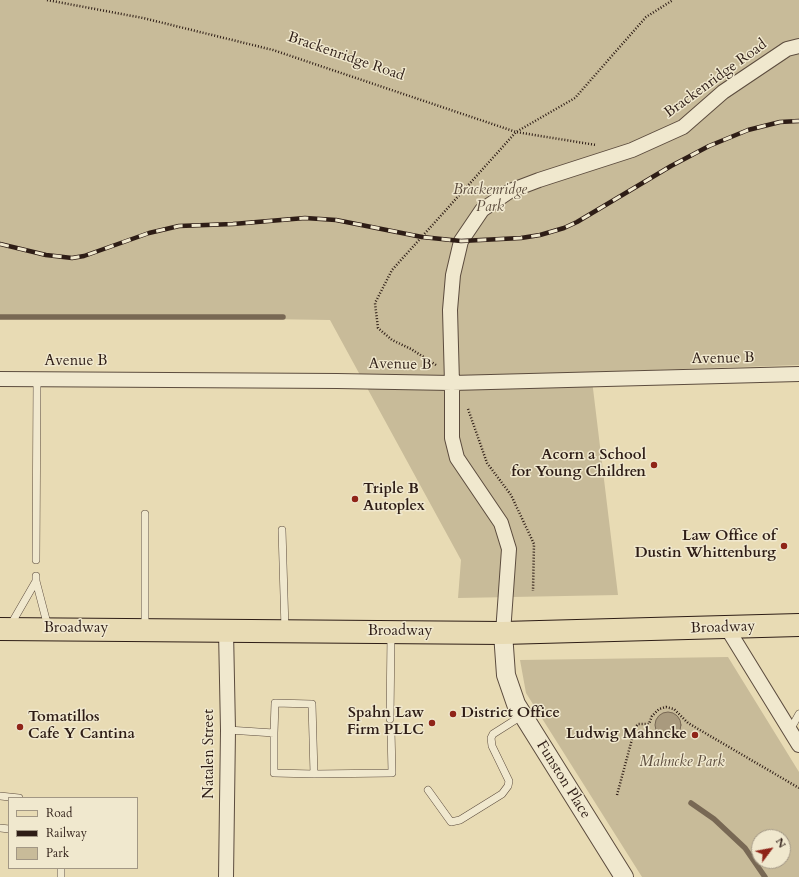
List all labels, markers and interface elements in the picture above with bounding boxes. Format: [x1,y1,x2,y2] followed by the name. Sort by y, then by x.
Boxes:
[285,29,407,85] street label: Brackenridge Road
[661,36,771,122] street label: Brackenridge Road
[453,182,527,217] park label: Brackenridge Park
[691,349,755,369] street label: Avenue B
[45,353,107,371] street label: Avenue B
[368,355,432,375] street label: Avenue B
[511,447,646,482] place label: Acorn a School for Young Children
[649,460,659,470] marker: Acorn a School for Young Children
[363,481,425,516] place label: Triple B Autoplex
[350,494,360,504] marker: Triple B Autoplex
[635,528,776,563] place label: Law Office of Dustin Whittenburg
[779,541,789,551] marker: Law Office of Dustin Whittenburg
[690,618,756,638] street label: Broadway
[44,620,108,638] street label: Broadway
[368,623,432,641] street label: Broadway
[347,705,424,740] place label: Spahn Law Firm PLLC
[461,705,560,723] place label: District Office
[28,709,135,744] place label: Tomatillos Cafe Y Cantina
[201,709,219,799] street label: Natalen Street
[448,709,458,719] marker: District Office
[427,718,437,728] marker: Spahn Law Firm PLLC
[15,722,25,732] marker: Tomatillos Cafe Y Cantina
[566,726,687,744] place label: Ludwig Mahncke
[690,730,700,740] marker: Ludwig Mahncke
[532,738,594,822] street label: Funston Place
[639,754,725,772] park label: Mahncke Park
[8,797,138,869] legend
[46,805,72,821] text: Road
[46,825,87,841] text: Railway
[751,829,791,869] north arrow
[772,835,790,851] text: N
[46,845,69,861] text: Park

